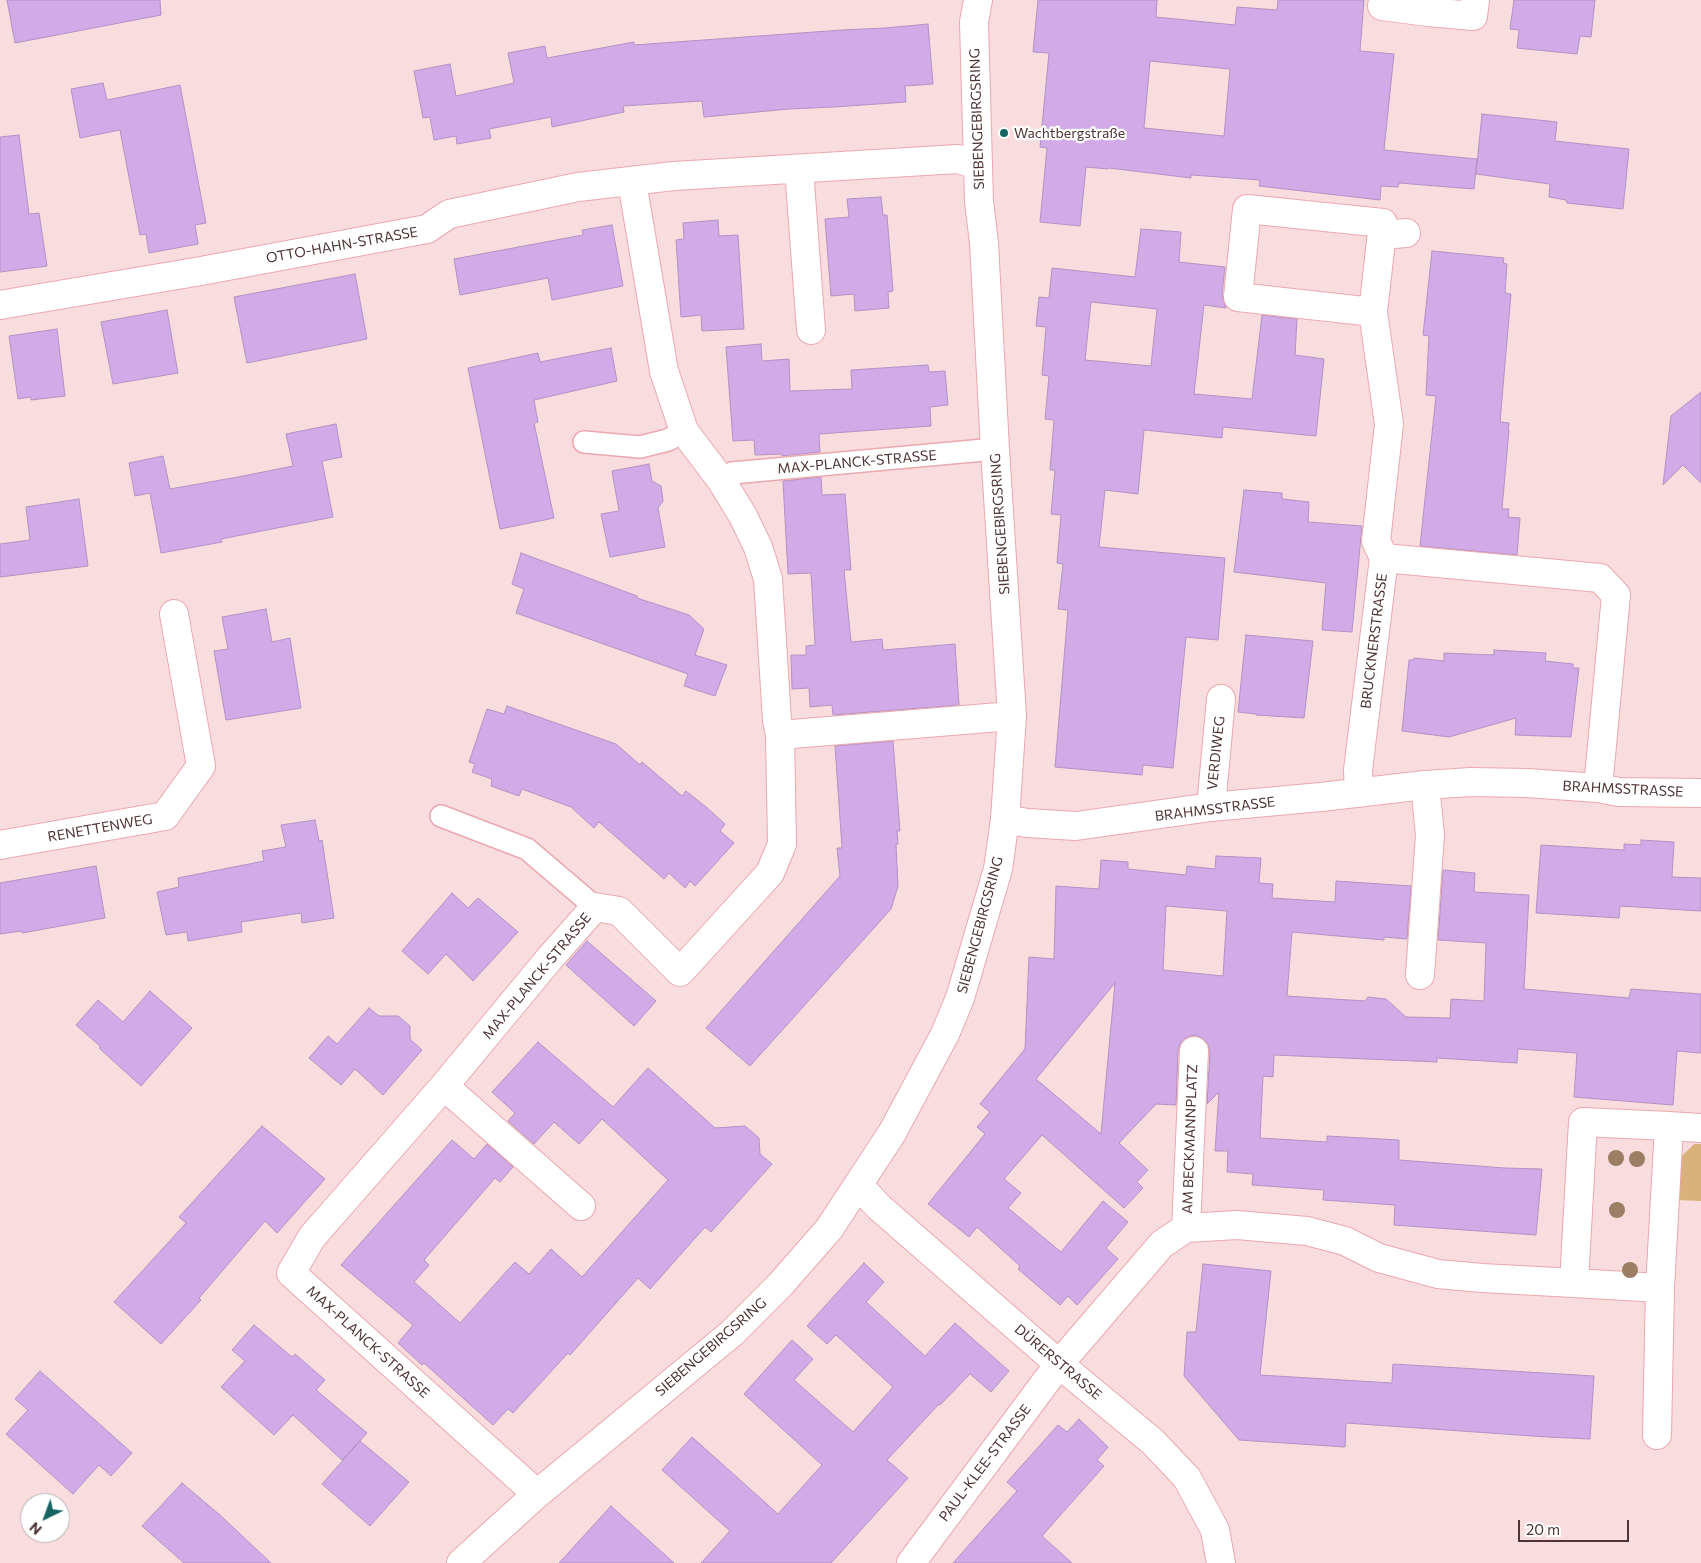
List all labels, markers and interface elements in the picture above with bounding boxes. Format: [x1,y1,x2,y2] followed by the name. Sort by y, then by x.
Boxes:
[966,48,988,190] street label: SIEBENGEBIRGSRING
[1014,125,1125,141] place label: Wachtbergstraße
[998,127,1010,139] marker: Wachtbergstraße
[265,223,419,267] street label: OTTO-HAHN-STRASSE
[777,447,937,477] street label: MAX-PLANCK-STRASSE
[987,453,1013,595] street label: SIEBENGEBIRGSRING
[1357,572,1391,710] street label: BRUCKNERSTRASSE
[1204,715,1228,791] street label: VERDIWEG
[1562,777,1684,801] street label: BRAHMSSTRASSE
[1154,793,1276,825] street label: BRAHMSSTRASSE
[46,811,154,845] street label: RENETTENWEG
[954,854,1006,996] street label: SIEBENGEBIRGSRING
[479,909,595,1043] street label: MAX-PLANCK-STRASSE
[1179,1064,1201,1214] street label: AM BECKMANNPLATZ
[303,1282,433,1402] street label: MAX-PLANCK-STRASSE
[652,1294,770,1400] street label: SIEBENGEBIRGSRING
[1011,1321,1105,1403] street label: DÜRERSTRASSE
[936,1401,1034,1525] street label: PAUL-KLEE-STRASSE
[20,1493,70,1543] north arrow
[1521,1510,1632,1542] scale bar
[26,1519,45,1539] text: N
[1526,1520,1560,1538] text: 20 m

